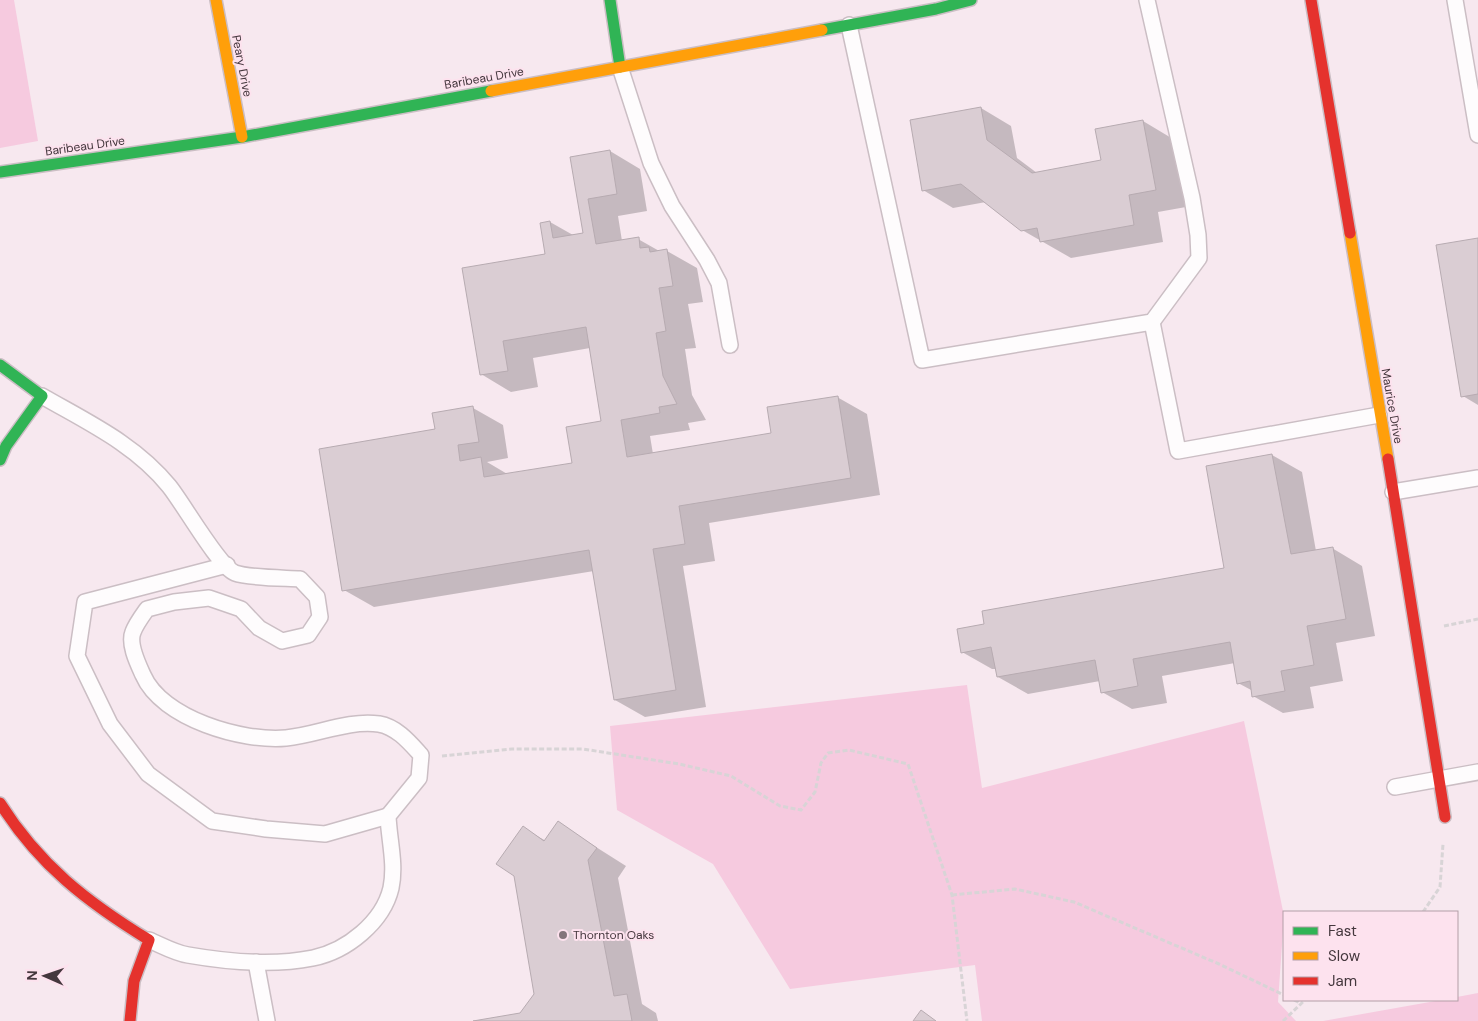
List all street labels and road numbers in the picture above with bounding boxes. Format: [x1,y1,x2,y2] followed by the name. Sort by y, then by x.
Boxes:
[228,34,256,98] street label: Peary Drive
[443,63,525,93] street label: Baribeau Drive
[44,132,126,160] street label: Baribeau Drive
[1378,367,1407,445] street label: Maurice Drive

